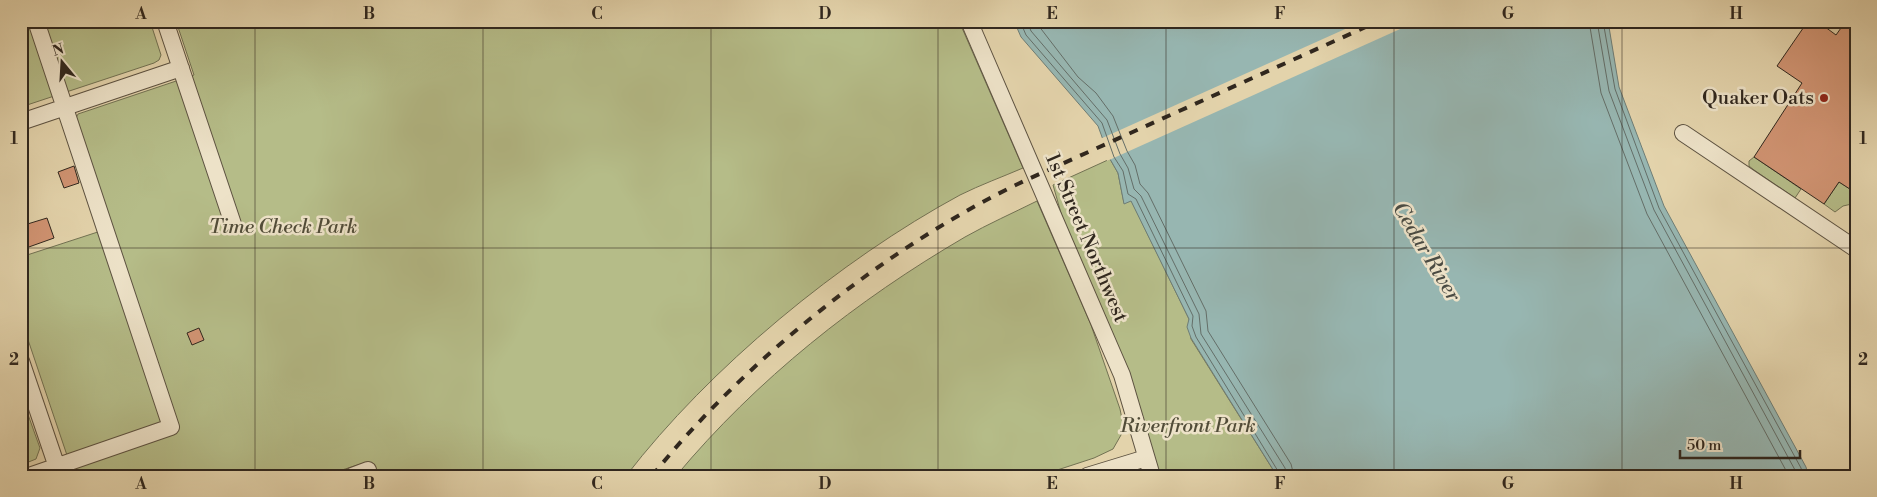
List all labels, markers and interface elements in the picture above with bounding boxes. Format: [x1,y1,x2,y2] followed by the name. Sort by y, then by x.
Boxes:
[134,4,147,24] text: A
[363,4,375,24] text: B
[591,4,603,24] text: C
[819,4,832,24] text: D
[1046,4,1058,24] text: E
[1274,4,1286,24] text: F
[1502,4,1515,24] text: G
[1729,4,1743,24] text: H
[38,38,88,88] north arrow
[50,40,66,61] text: N
[1702,86,1814,111] place label: Quaker Oats
[1818,92,1830,104] marker: Quaker Oats
[10,129,18,149] text: 1
[1859,129,1867,149] text: 1
[1039,150,1133,326] street label: 1st Street Northwest
[1386,198,1466,307] water label: Cedar River
[209,215,357,240] park label: Time Check Park
[9,350,19,370] text: 2
[1858,350,1868,370] text: 2
[1119,414,1256,439] park label: Riverfront Park
[1680,427,1800,459] scale bar
[1687,436,1721,455] text: 50 m
[134,474,147,494] text: A
[363,474,375,494] text: B
[591,474,603,494] text: C
[819,474,832,494] text: D
[1046,474,1058,494] text: E
[1274,474,1286,494] text: F
[1502,474,1515,494] text: G
[1729,474,1743,494] text: H

